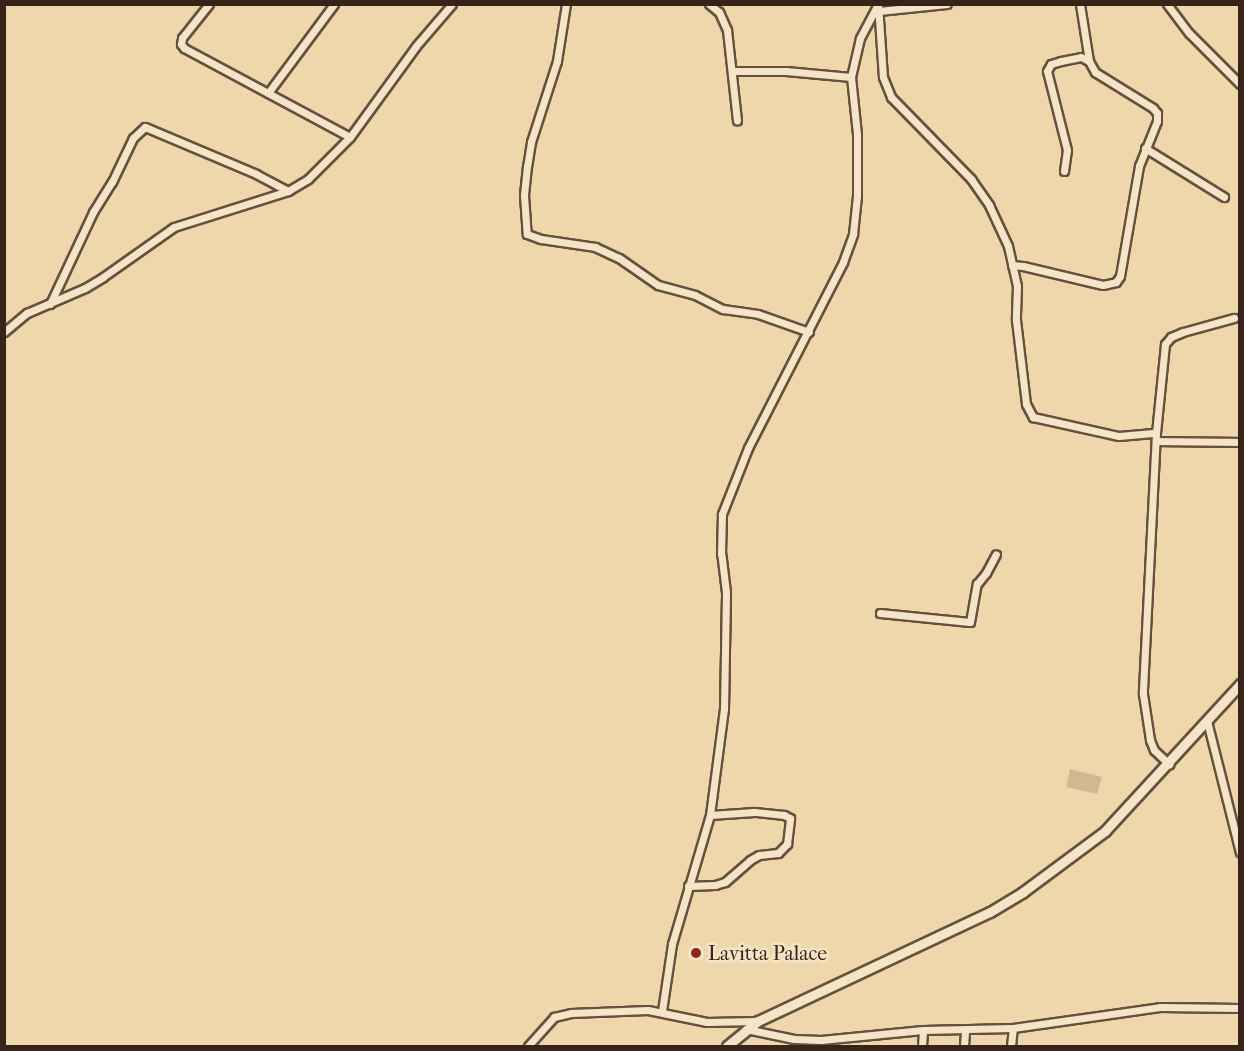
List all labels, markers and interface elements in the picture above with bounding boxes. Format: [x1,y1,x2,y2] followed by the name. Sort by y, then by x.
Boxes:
[708,941,827,965] place label: Lavitta Palace
[689,946,703,960] marker: Lavitta Palace

